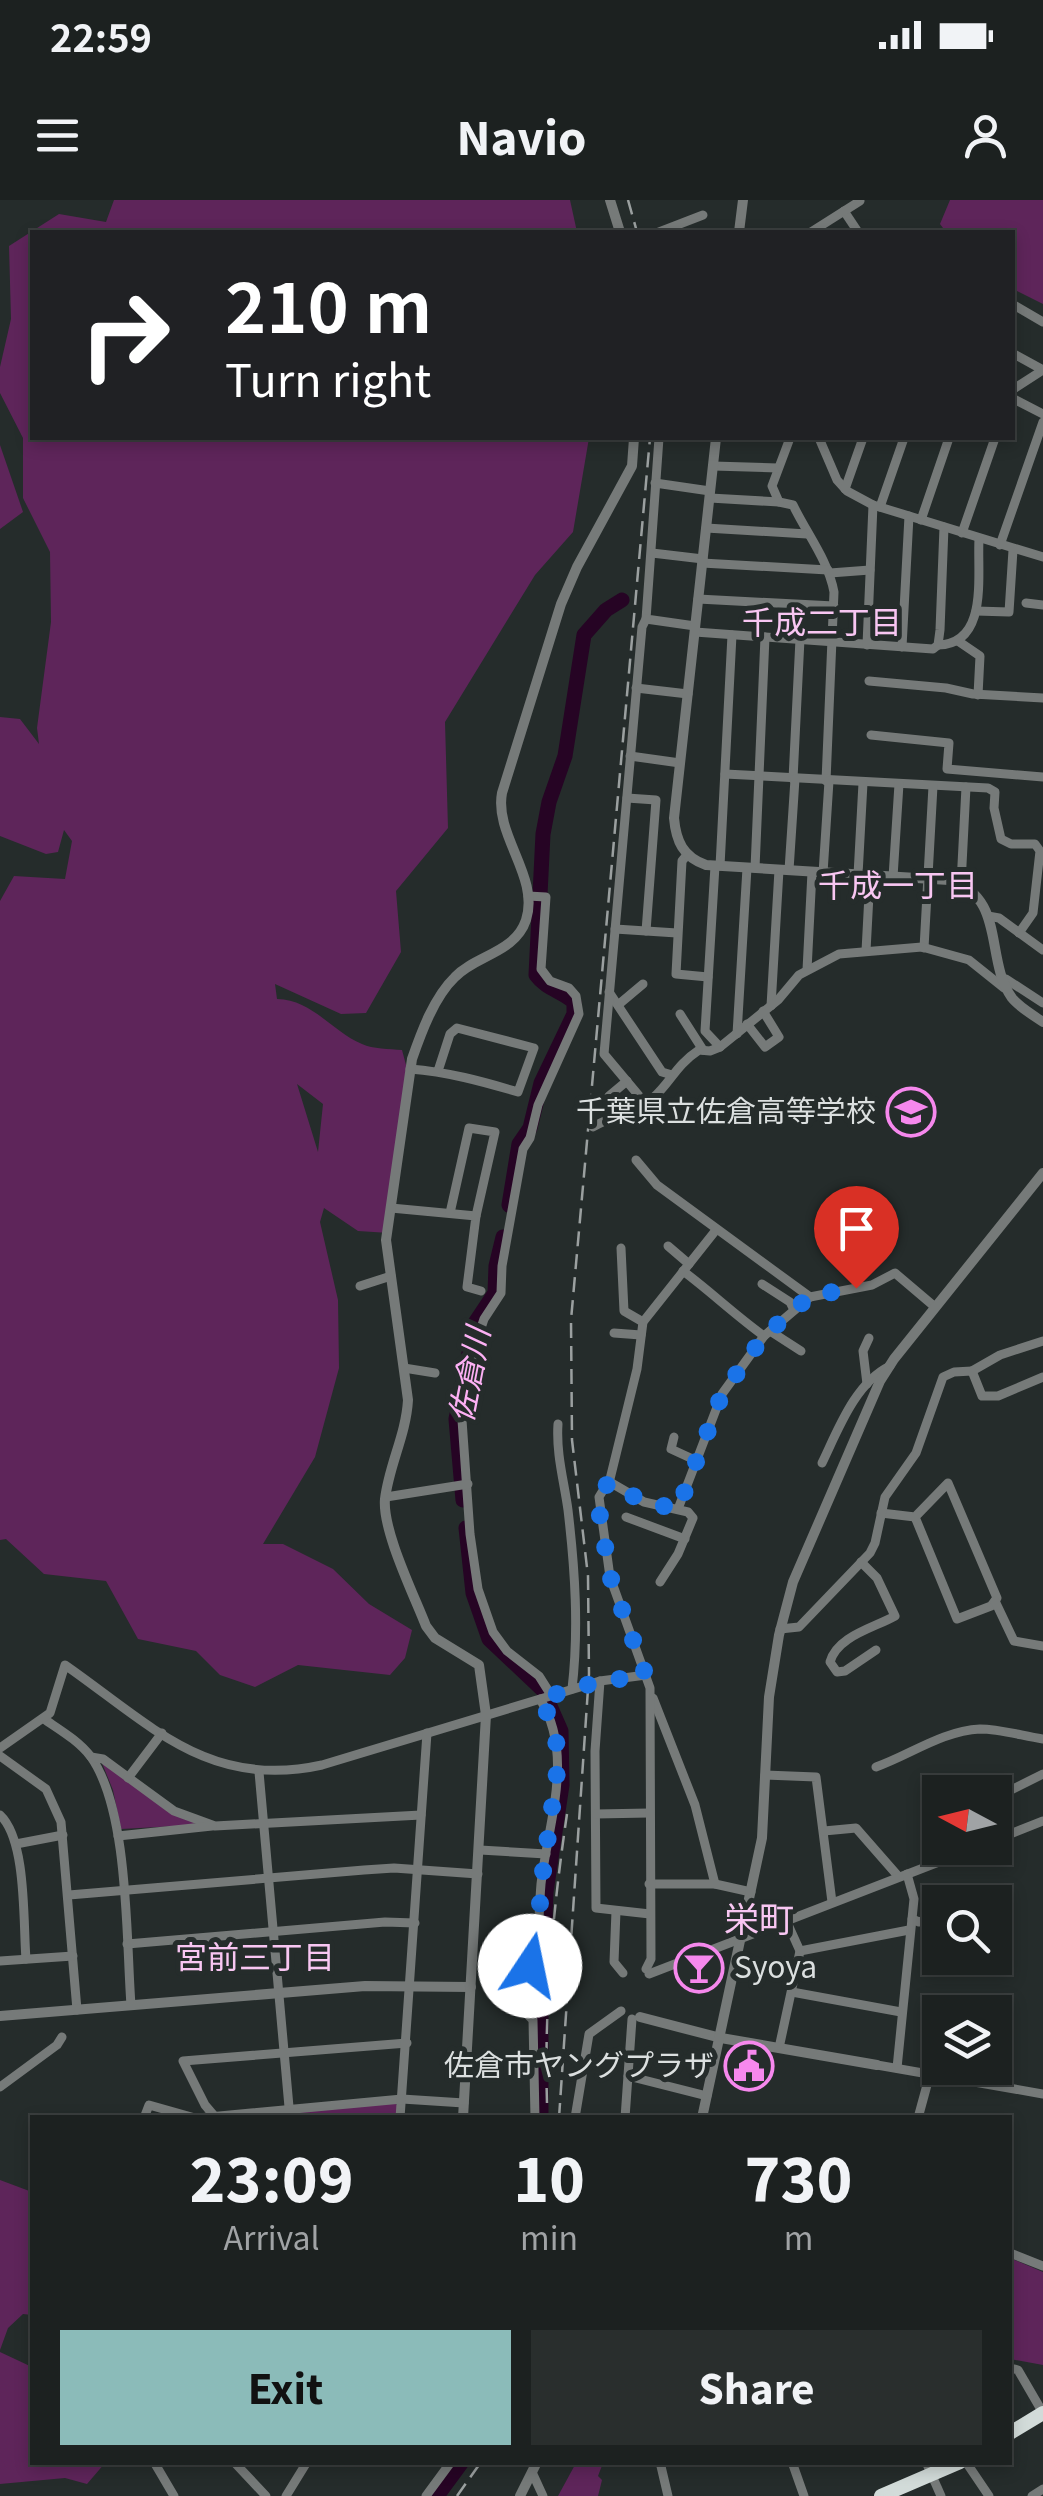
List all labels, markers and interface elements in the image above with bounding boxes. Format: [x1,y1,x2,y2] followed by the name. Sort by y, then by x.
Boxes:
[50,8,152,63] text: 22:59
[456,103,587,168] text: Navio
[30,108,85,163] icon: menu
[958,108,1013,163] icon: person
[225,252,432,353] text: 210 m
[60,270,190,400] icon: right
[225,345,431,410] text: Turn right
[742,597,902,643] district label: 千成二丁目
[818,860,978,906] district label: 千成一丁目
[885,1086,937,1138] school or university icon: 千葉県立佐倉高等学校
[576,1087,876,1131] place label: 千葉県立佐倉高等学校
[814,1186,899,1289] pin
[829,1201,884,1256] icon: arrive
[435,1320,499,1426] water label: 佐倉川
[922,1775,1012,1865] north arrow
[922,1775,1012,2085] map controls
[922,1885,1012,1975] button: search
[724,1891,794,1942] district label: 栄町
[478,1914,582,2018] position arrow
[175,1932,335,1978] district label: 宮前三丁目
[673,1942,725,1994] bar icon: Syoya
[734,1943,817,1987] place label: Syoya
[922,1995,1012,2085] button: layers
[723,2040,775,2092] public building icon: 佐倉市ヤングプラザ
[444,2041,714,2085] place label: 佐倉市ヤングプラザ
[190,2132,354,2219] text: 23:09
[513,2132,585,2219] text: 10
[745,2132,852,2219] text: 730
[224,2213,320,2259] text: Arrival
[520,2213,578,2259] text: min
[784,2213,813,2259] text: m
[60,2330,511,2445] button: Exit
[531,2330,982,2445] button: Share

